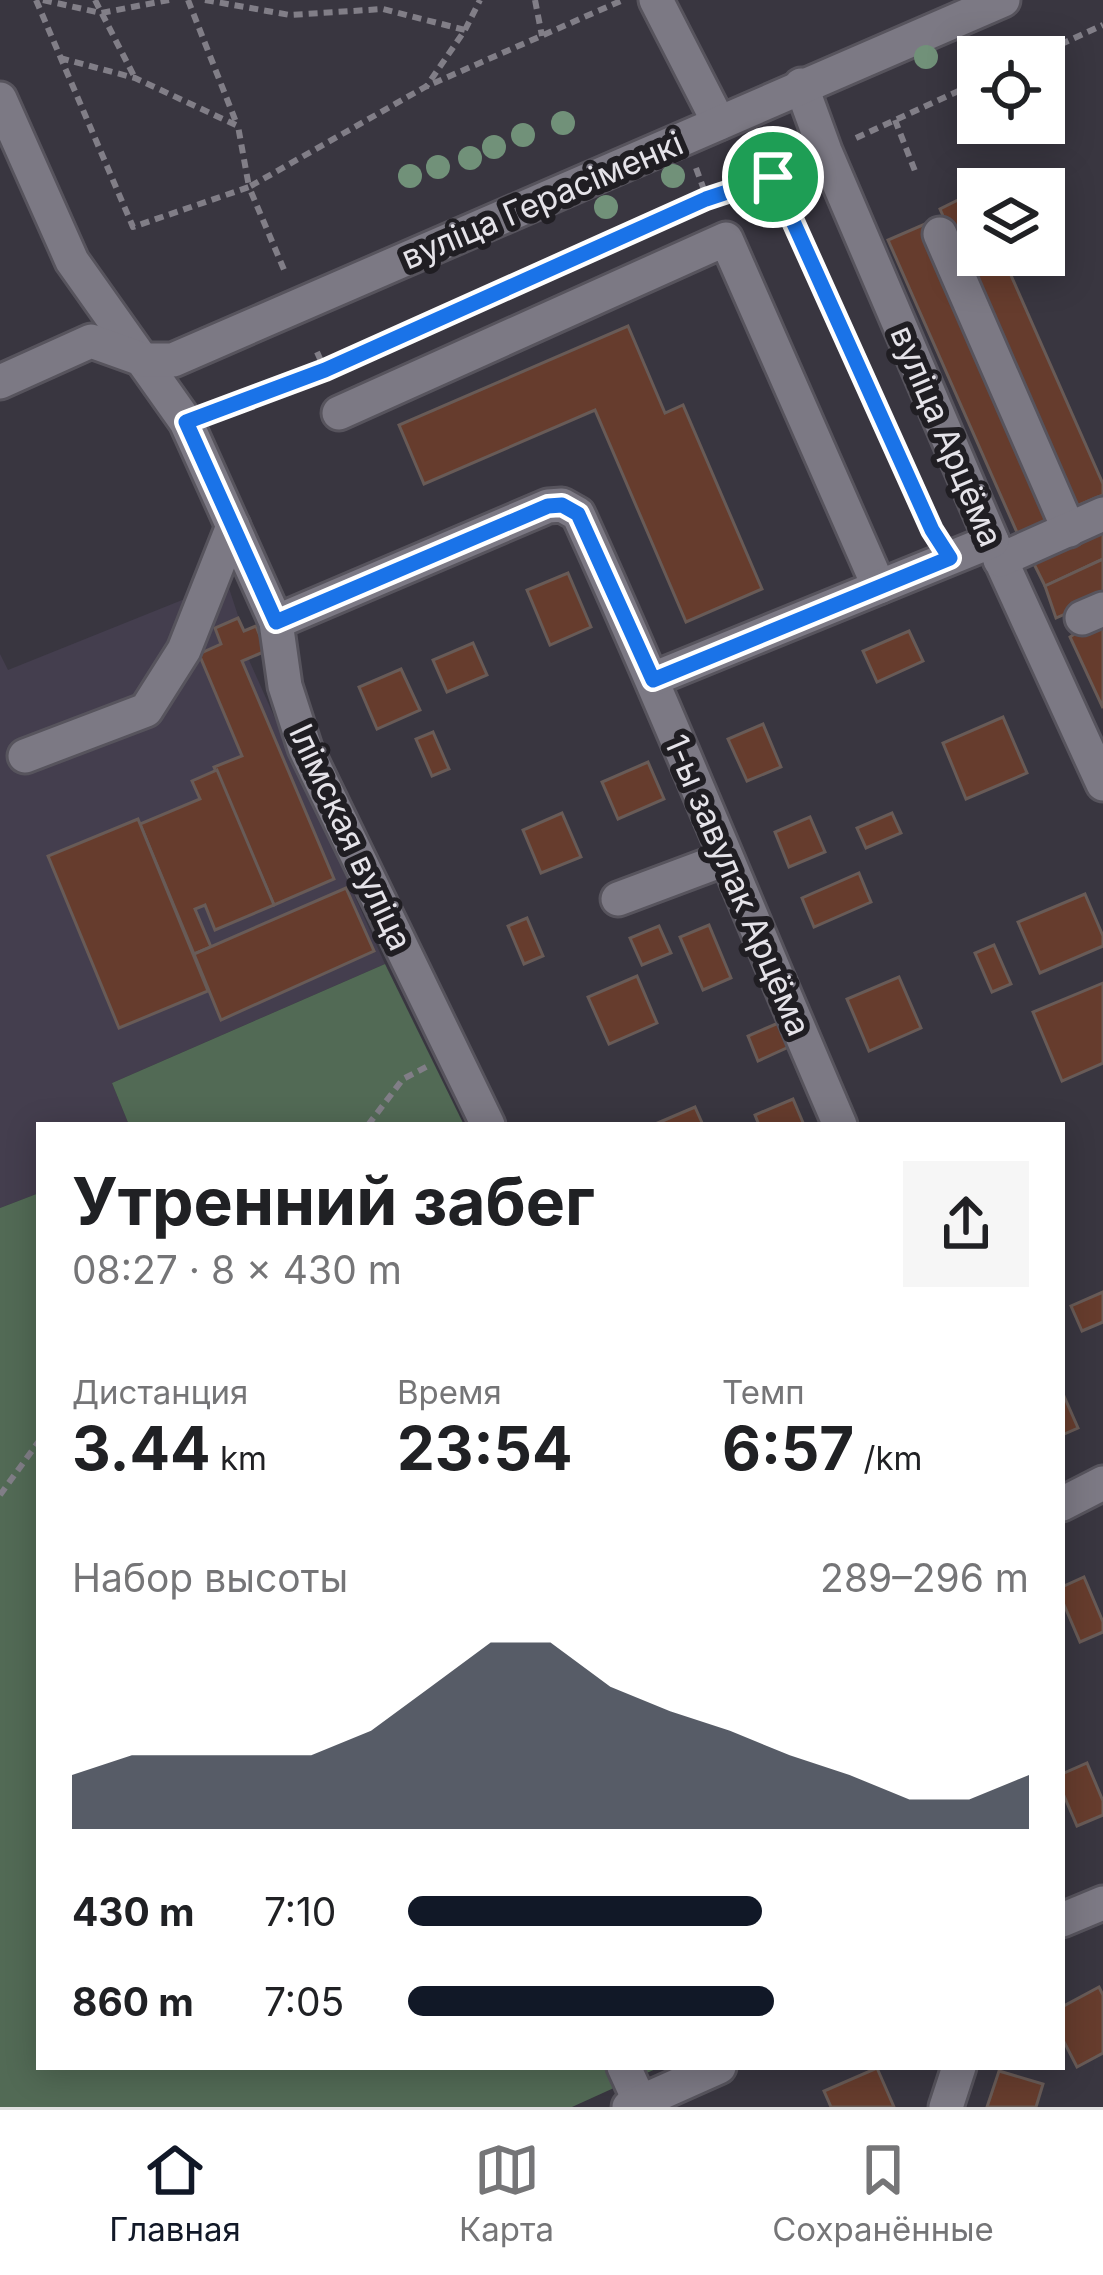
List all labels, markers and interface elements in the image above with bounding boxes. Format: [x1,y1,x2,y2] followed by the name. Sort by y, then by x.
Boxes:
[957,36,1065,276] map controls
[957,36,1065,144] button: locate
[395,123,689,277] street label: вуліца Герасіменкі
[722,126,824,228] pin
[740,144,806,210] icon: arrive
[957,168,1065,276] button: layers
[882,320,1012,552] street label: вуліца Арцёма
[281,718,421,956] street label: Ілімская вуліца
[656,728,820,1042] street label: 1-ы завулак Арцёма
[72,1161,595,1241] text: Утренний забег
[903,1161,1029,1287] button: share
[72,1246,402,1293] text: 08:27 · 8 × 430 m
[72,1372,248,1412] text: Дистанция
[397,1372,502,1412] text: Время
[722,1372,805,1412] text: Темп
[72,1412,211,1484] text: 3.44
[397,1412,573,1484] text: 23:54
[722,1412,854,1484] text: 6:57
[211,1438,267,1478] text: km
[854,1438,922,1478] text: /km
[72,1554,348,1601] text: Набор высоты
[820,1554,1029,1601] text: 289–296 m
[72,1888,195,1935] text: 430 m
[264,1888,336,1935] text: 7:10
[72,1978,194,2025] text: 860 m
[264,1978,344,2025] text: 7:05
[109,2137,241,2249] tab: Главная
[459,2137,554,2249] tab: Карта
[772,2137,994,2249] tab: Сохранённые

